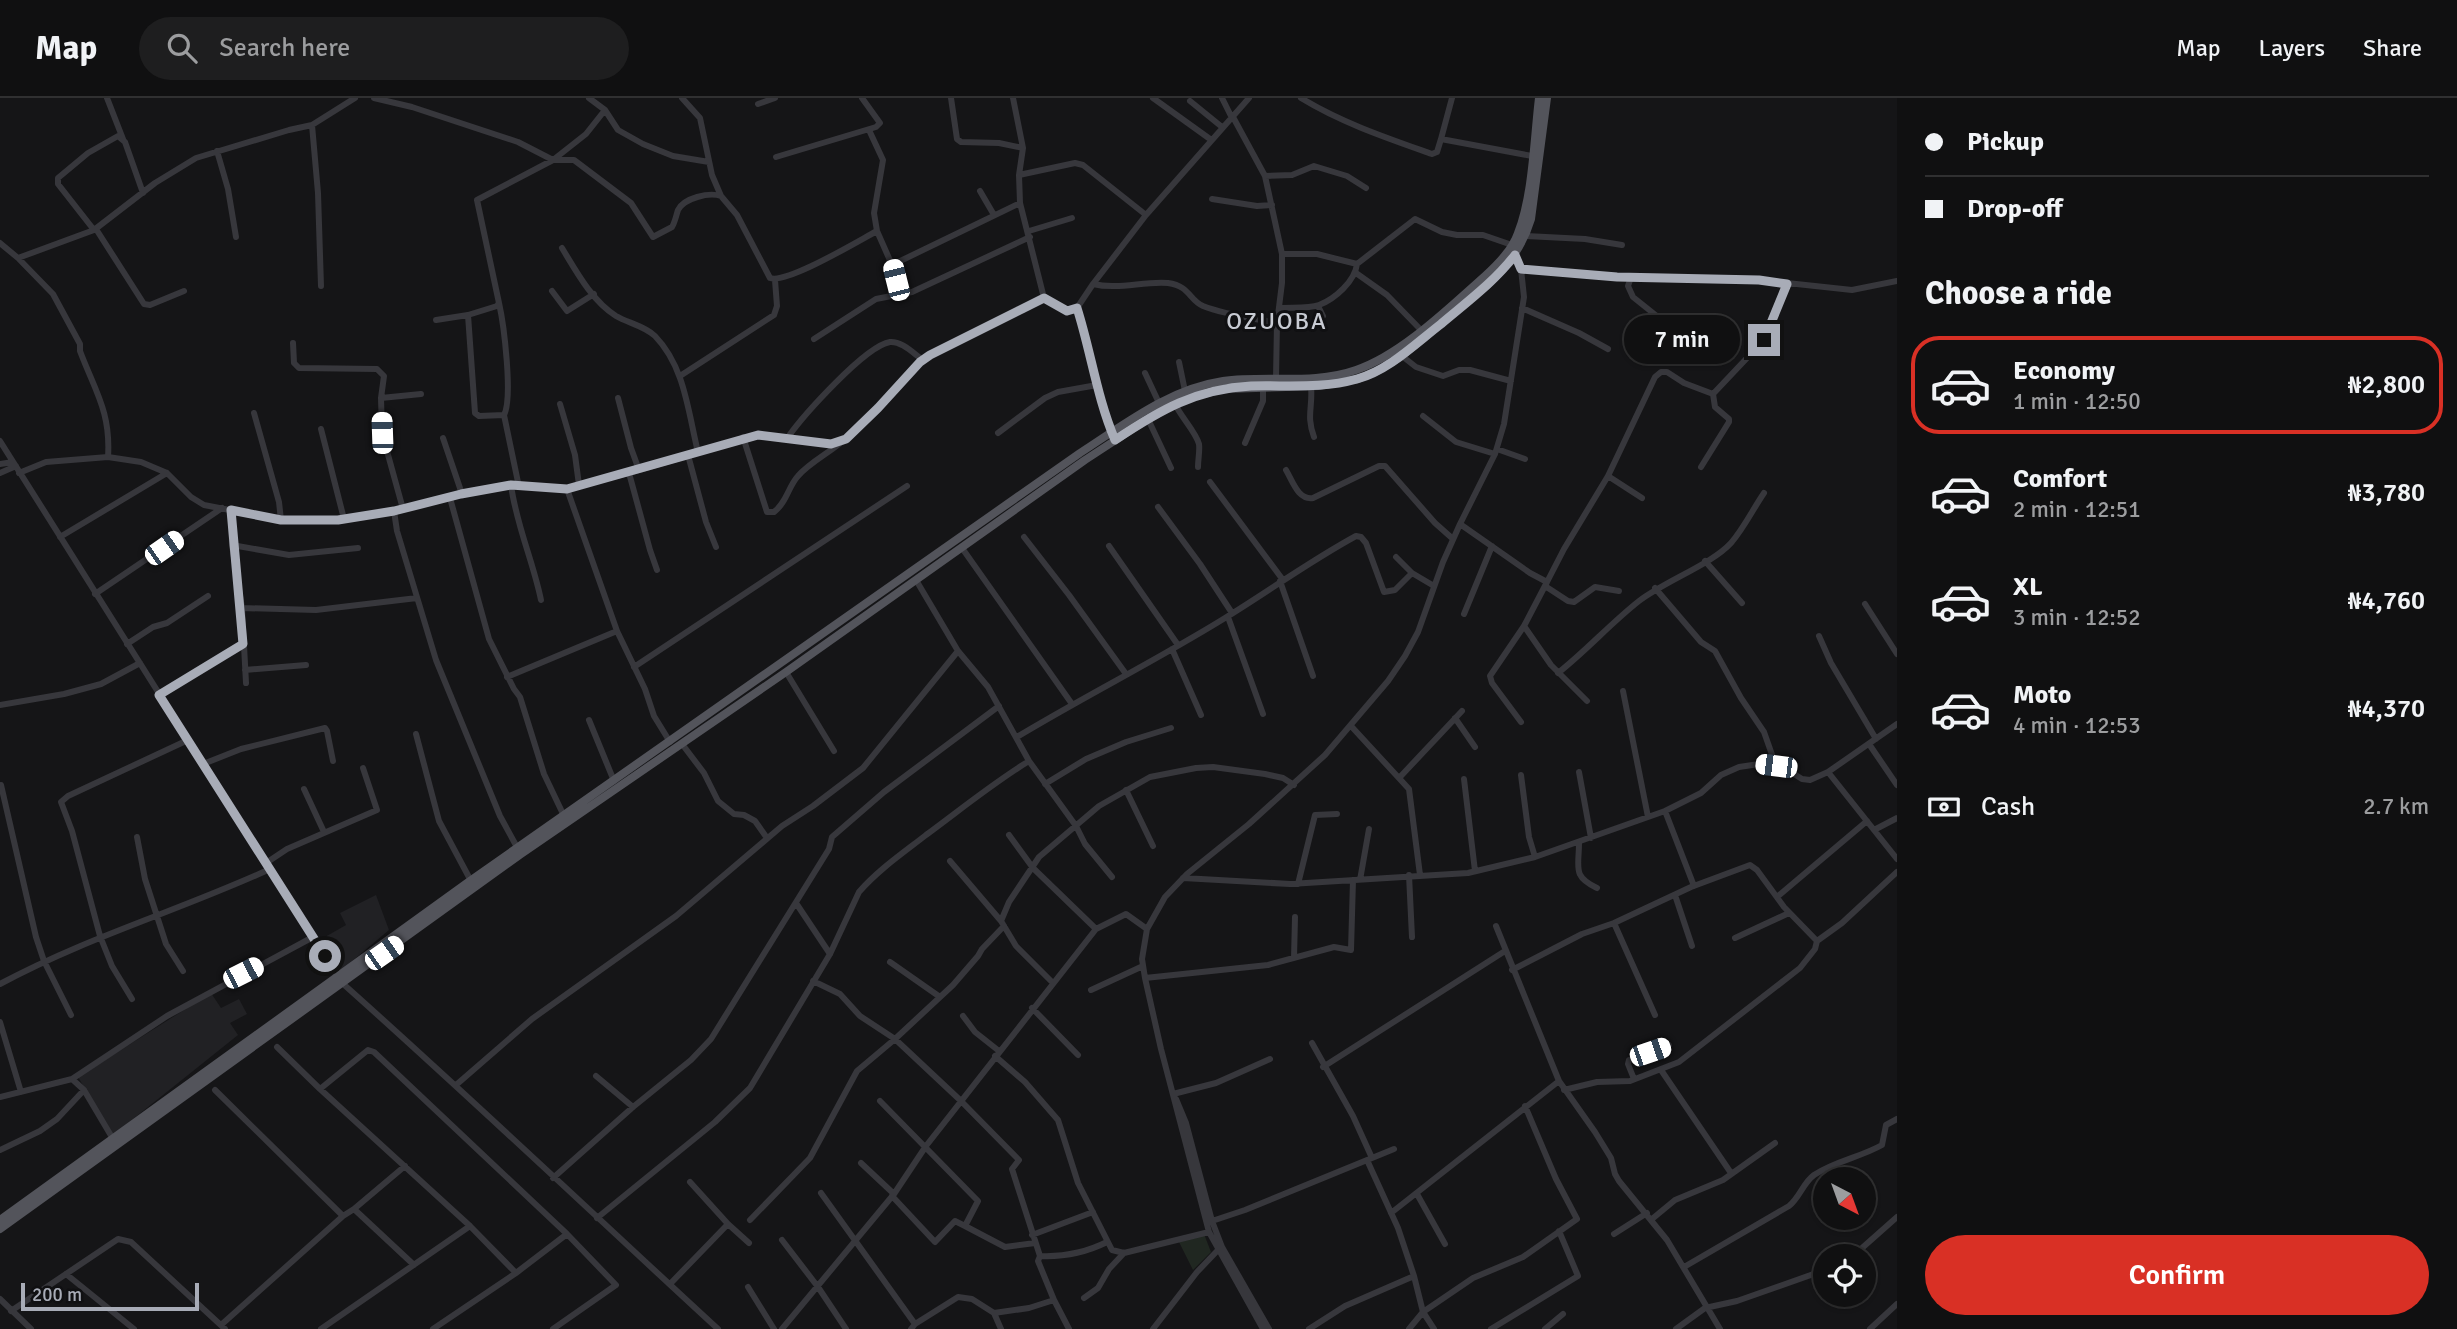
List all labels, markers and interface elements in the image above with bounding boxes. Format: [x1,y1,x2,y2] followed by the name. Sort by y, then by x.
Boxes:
[139,17,629,80] search box
[35,28,97,69] text: Map
[163,29,201,67] icon: search
[219,32,350,64] text: Search here
[2176,33,2221,63] text: Map
[2259,33,2325,63] text: Layers
[2363,33,2422,63] text: Share
[1967,126,2044,158] text: Pickup
[1967,193,2063,225] text: Drop-off
[881,257,912,303] car
[1925,274,2112,313] text: Choose a ride
[1226,306,1328,336] district label: OZUOBA
[1624,316,1740,364] callout: 7 min
[1748,324,1780,356] route end
[1654,325,1710,354] text: 7 min
[1929,354,1992,417] icon: car
[2013,355,2115,387] text: Economy
[2347,369,2425,401] text: ₦2,800
[2013,387,2141,416] text: 1 min · 12:50
[371,412,394,454] car
[1929,462,1992,525] icon: car
[2013,463,2107,495] text: Comfort
[2347,477,2425,509] text: ₦3,780
[2013,495,2141,524] text: 2 min · 12:51
[141,527,188,569] car
[1929,570,1992,633] icon: car
[2013,571,2043,603] text: XL
[2347,585,2425,617] text: ₦4,760
[2013,603,2141,632] text: 3 min · 12:52
[1929,678,1992,741] icon: car
[2013,679,2071,711] text: Moto
[2347,693,2425,725] text: ₦4,370
[2013,711,2141,740] text: 4 min · 12:53
[1754,753,1799,779] car
[1925,788,1963,826] icon: cash
[1981,791,2035,823] text: Cash
[2363,792,2429,821] text: 2.7 km
[361,932,408,974] car
[309,940,341,972] route start
[220,954,267,992] car
[1627,1035,1674,1069] car
[1813,1167,1876,1230] north arrow
[1813,1167,1876,1307] map controls
[1925,1235,2429,1315] button: Confirm
[1813,1244,1876,1307] button: locate
[21,1280,200,1312] scale bar
[32,1283,82,1307] text: 200 m

